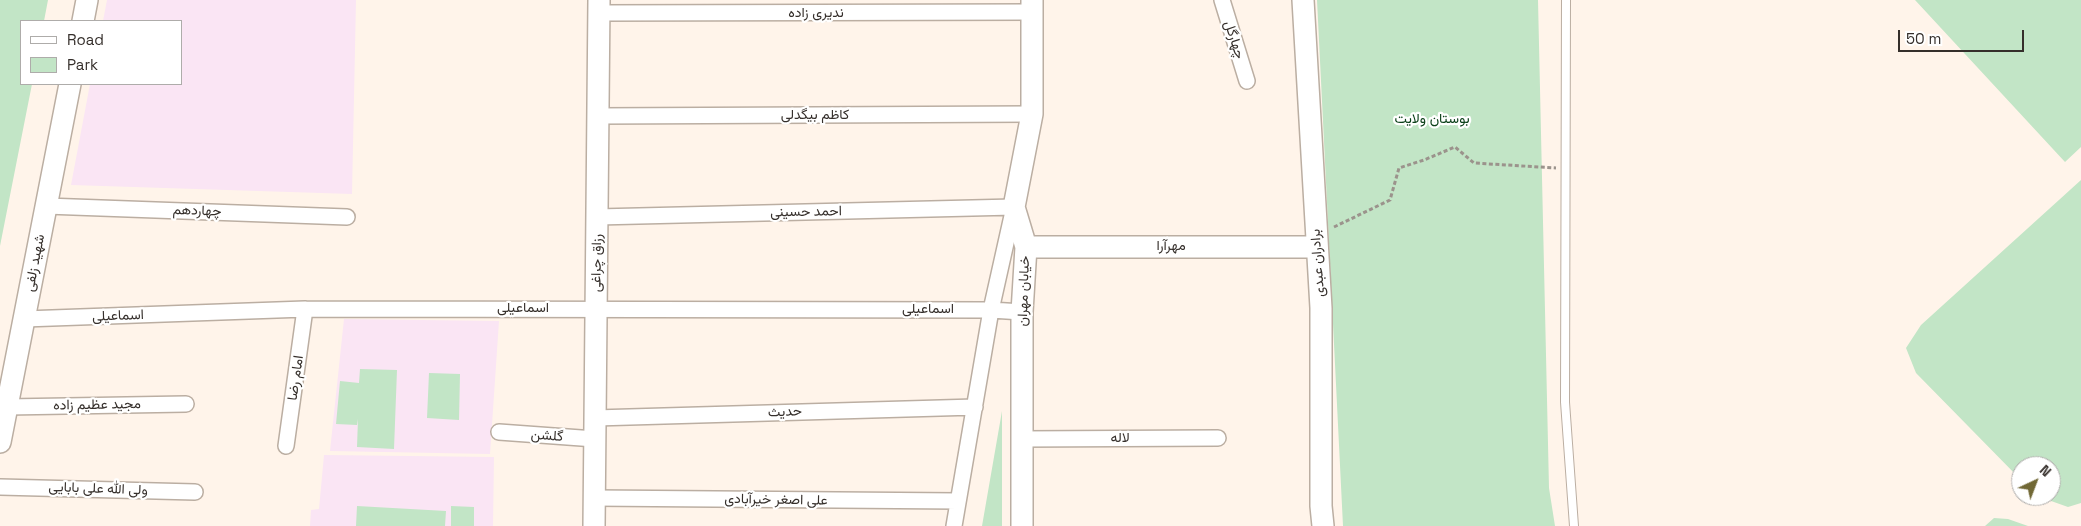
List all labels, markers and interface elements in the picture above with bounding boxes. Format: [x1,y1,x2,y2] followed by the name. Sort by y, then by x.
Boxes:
[788,5,844,21] street label: ندیری زاده
[1220,19,1248,61] street label: چهارگل
[20,20,182,85] legend
[1901,20,2027,52] scale bar
[1906,29,1941,48] text: 50 m
[67,30,104,49] text: Road
[67,55,98,74] text: Park
[781,107,849,123] street label: کاظم بیگدلی
[1394,111,1470,127] park label: بوستان ولایت
[172,202,222,220] street label: چهاردهم
[770,203,842,221] street label: احمد حسینی
[1307,228,1329,298] street label: برادران عبدی
[21,233,49,293] street label: شهید زلفی
[588,234,606,292] street label: رزاق چراغی
[1156,238,1186,254] street label: مهرآرا
[1014,255,1034,327] street label: خیابان مهران
[497,300,549,316] street label: اسماعیلی
[902,301,954,317] street label: اسماعیلی
[92,307,144,325] street label: اسماعیلی
[285,354,307,402] street label: امام رضا
[53,396,141,414] street label: مجید عظیم زاده
[768,403,802,421] street label: حدیث
[530,426,564,446] street label: گلشن
[1110,430,1130,446] street label: لاله
[2011,456,2061,506] north arrow
[2036,461,2055,481] text: N
[48,479,148,499] street label: ولی الله علی‌ بابایی
[724,491,828,509] street label: علی اصغر خیرآبادی

